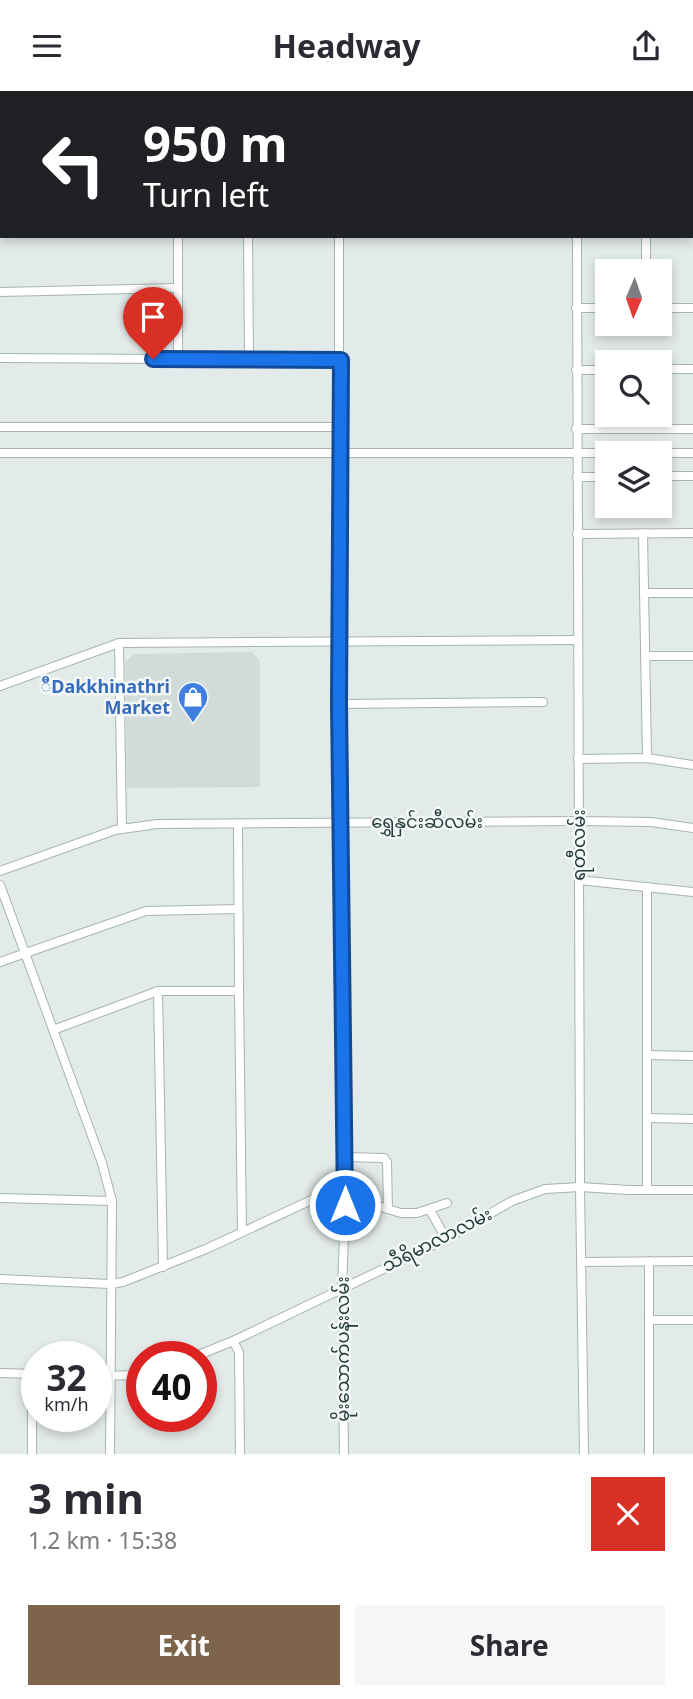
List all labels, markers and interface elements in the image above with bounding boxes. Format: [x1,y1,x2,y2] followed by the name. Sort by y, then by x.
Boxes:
[273,24,420,67] text: Headway
[28,27,66,65] icon: menu
[627,27,665,65] icon: share
[143,110,288,176] text: 950 m
[28,119,119,210] icon: left
[143,173,269,216] text: Turn left
[595,259,672,336] north arrow
[595,259,672,518] map controls
[123,287,183,359] pin
[134,298,172,336] icon: arrive
[595,350,672,427] button: search
[595,441,672,518] button: layers
[41,674,170,719] place label: ီDakkhinathri Market
[176,680,210,724] shop icon: ီDakkhinathri Market
[371,808,483,837] street label: ရွှေနှင်းဆီလမ်း
[565,809,594,881] street label: ရတီလမ်း
[308,1168,382,1242] position arrow
[377,1200,497,1281] street label: သီရိမာလာလမ်း
[329,1276,358,1422] street label: မိုးသောက်ပန်းလမ်း
[126,1341,217,1432] speed limit sign: 40
[46,1354,87,1401] text: 32
[44,1392,89,1416] text: km/h
[28,1469,144,1526] text: 3 min
[591,1477,665,1551] button: close
[28,1524,177,1556] text: 1.2 km · 15:38
[28,1605,340,1685] button: Exit
[354,1605,665,1685] button: Share

